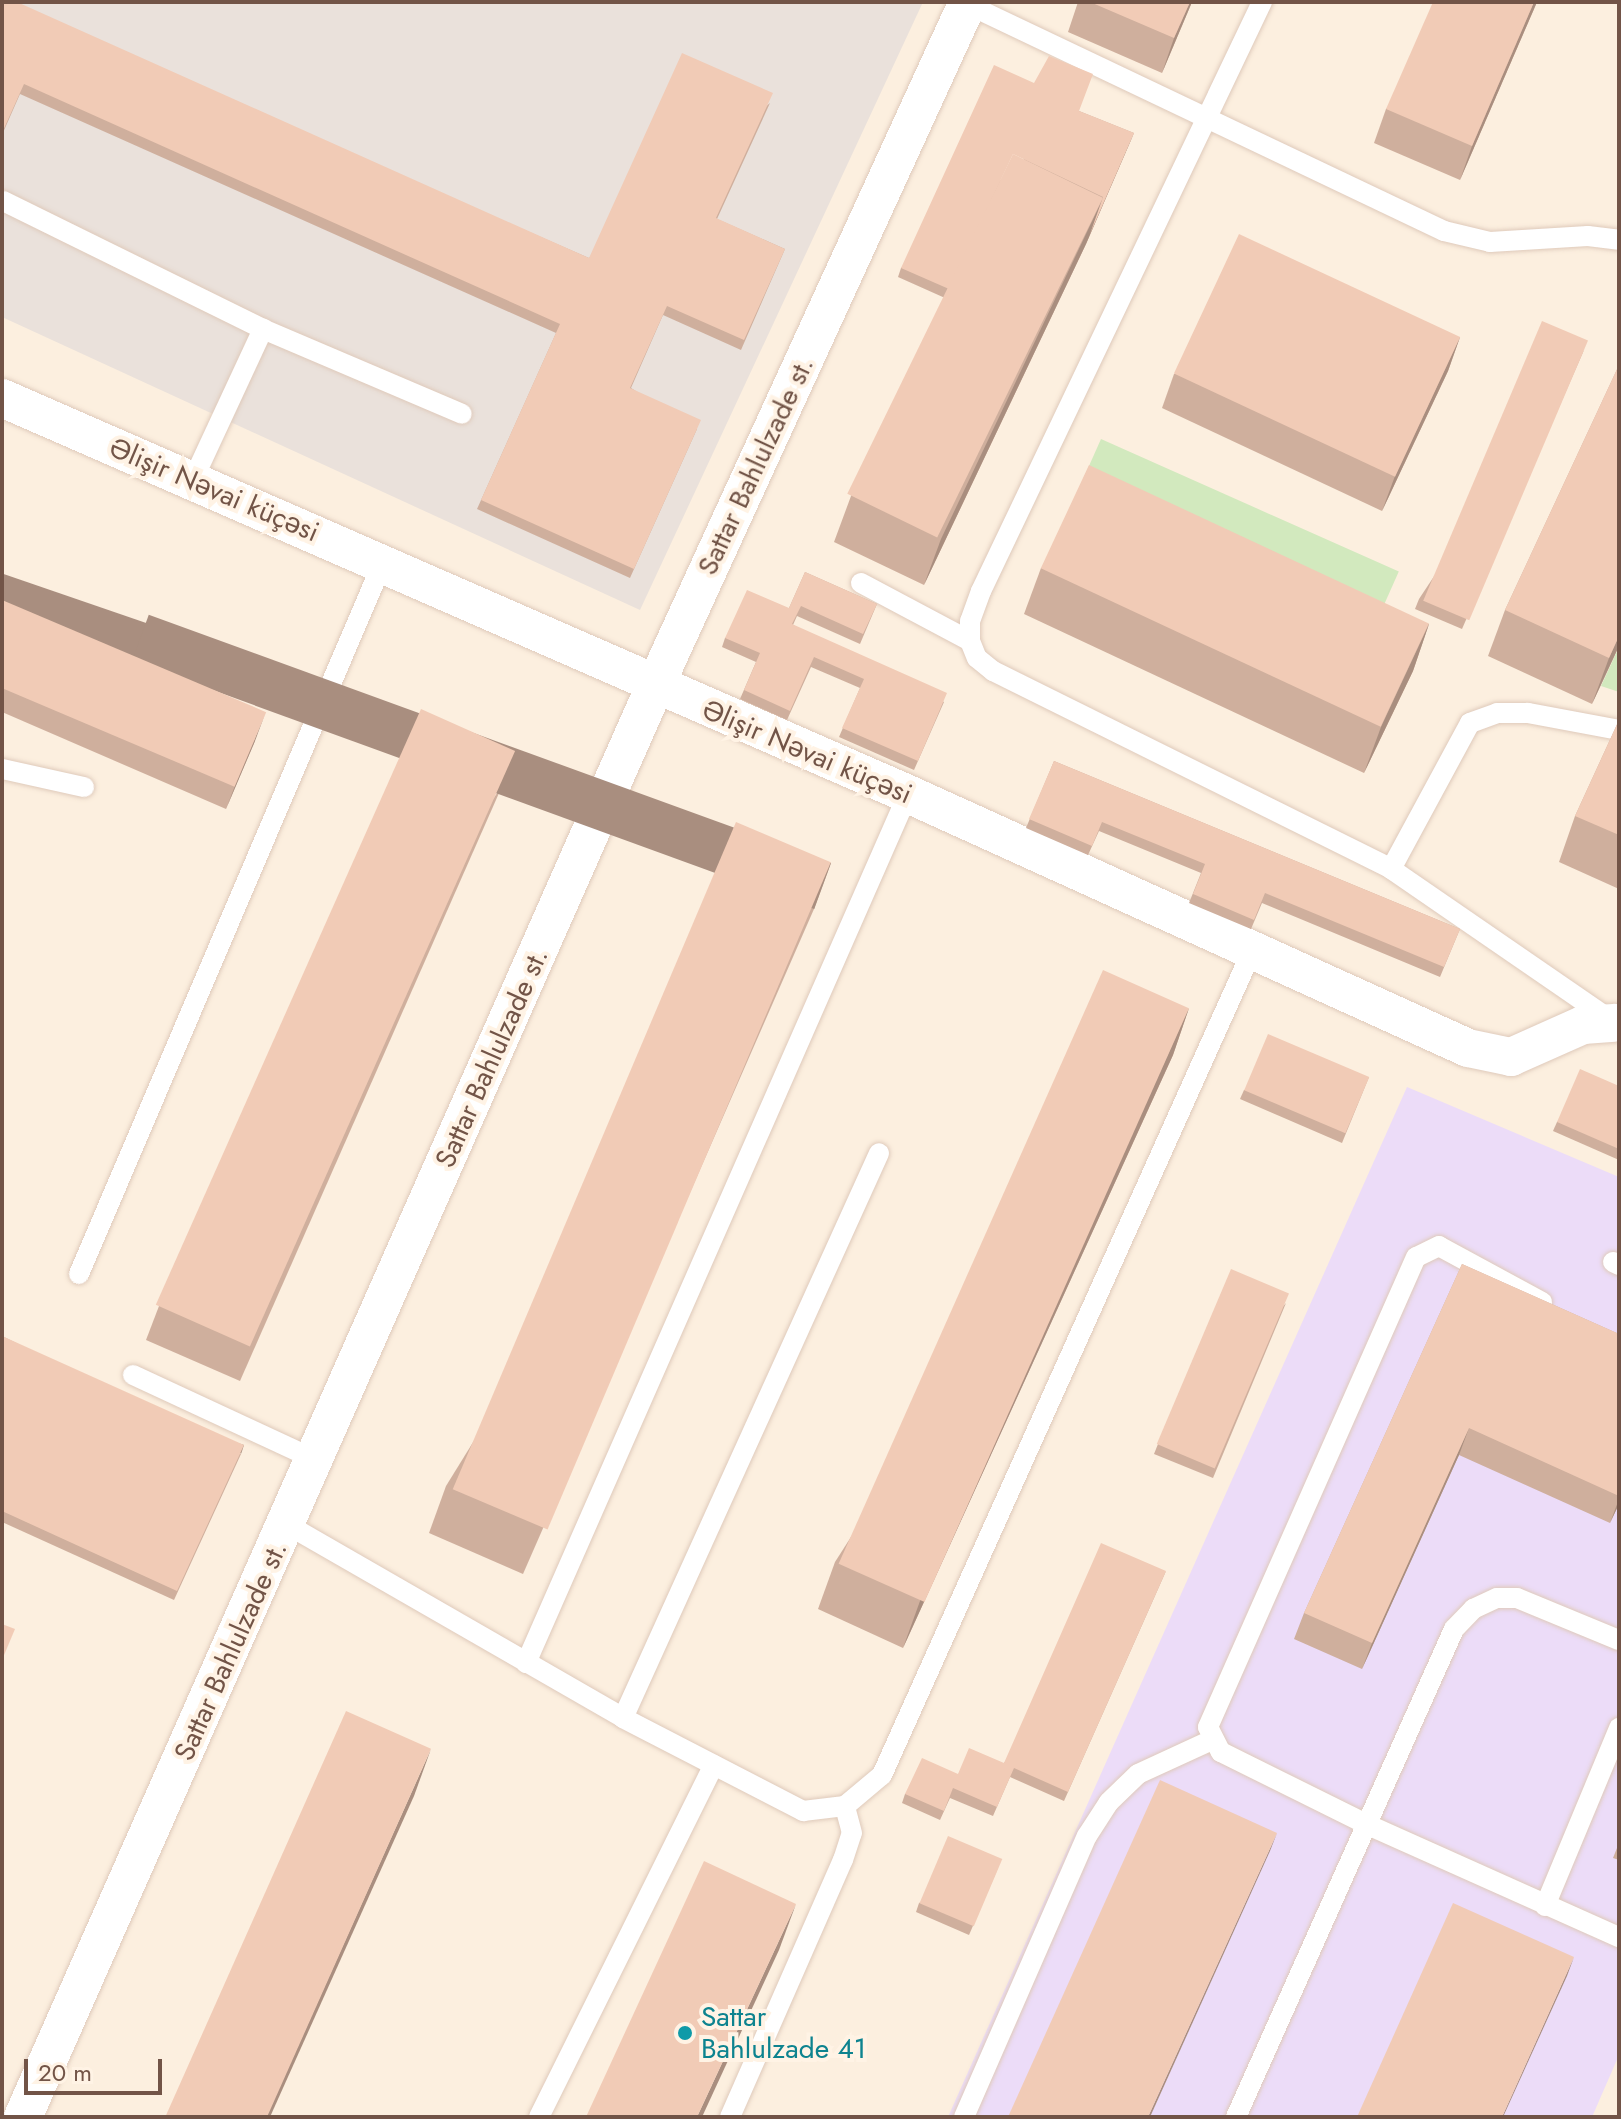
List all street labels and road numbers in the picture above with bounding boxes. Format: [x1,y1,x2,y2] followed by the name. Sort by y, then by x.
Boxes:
[691,352,821,580] street label: Sattar Bahlulzade st.
[104,431,324,549] street label: Əlişir Nəvai küçəsi
[697,693,917,811] street label: Əlişir Nəvai küçəsi
[429,943,555,1173] street label: Sattar Bahlulzade st.
[168,1536,294,1766] street label: Sattar Bahlulzade st.

